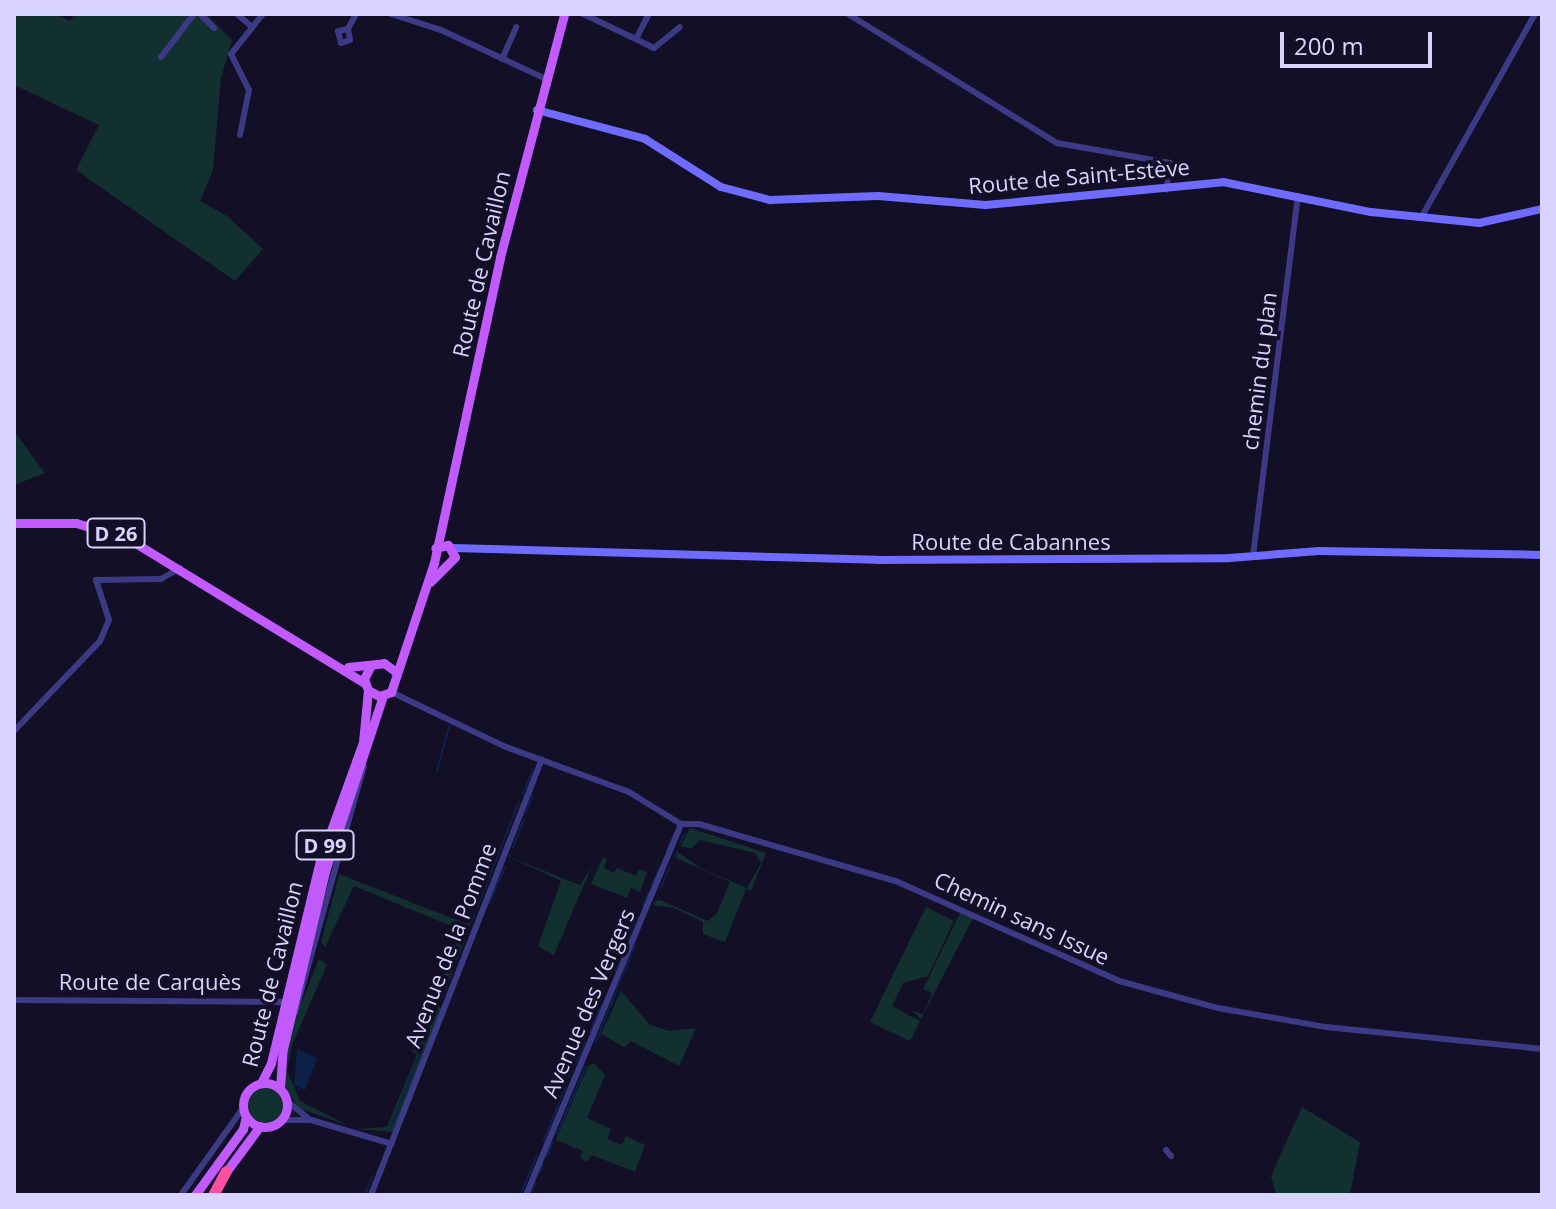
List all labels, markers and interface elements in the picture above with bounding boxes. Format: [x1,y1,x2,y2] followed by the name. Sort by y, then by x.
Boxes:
[1284,16,1436,66] scale bar
[1294,29,1364,62] text: 200 m
[967,153,1191,199] street label: Route de Saint-Estève
[447,168,515,360] street label: Route de Cavaillon
[1236,291,1282,451] street label: chemin du plan
[86,517,146,549] road number: D 26
[911,529,1111,555] street label: Route de Cabannes
[295,829,355,861] road number: D 99
[399,839,501,1051] street label: Avenue de la Pomme
[930,866,1114,970] street label: Chemin sans Issue
[236,878,308,1070] street label: Route de Cavaillon
[536,905,640,1101] street label: Avenue des Vergers
[59,969,241,995] street label: Route de Carquès

